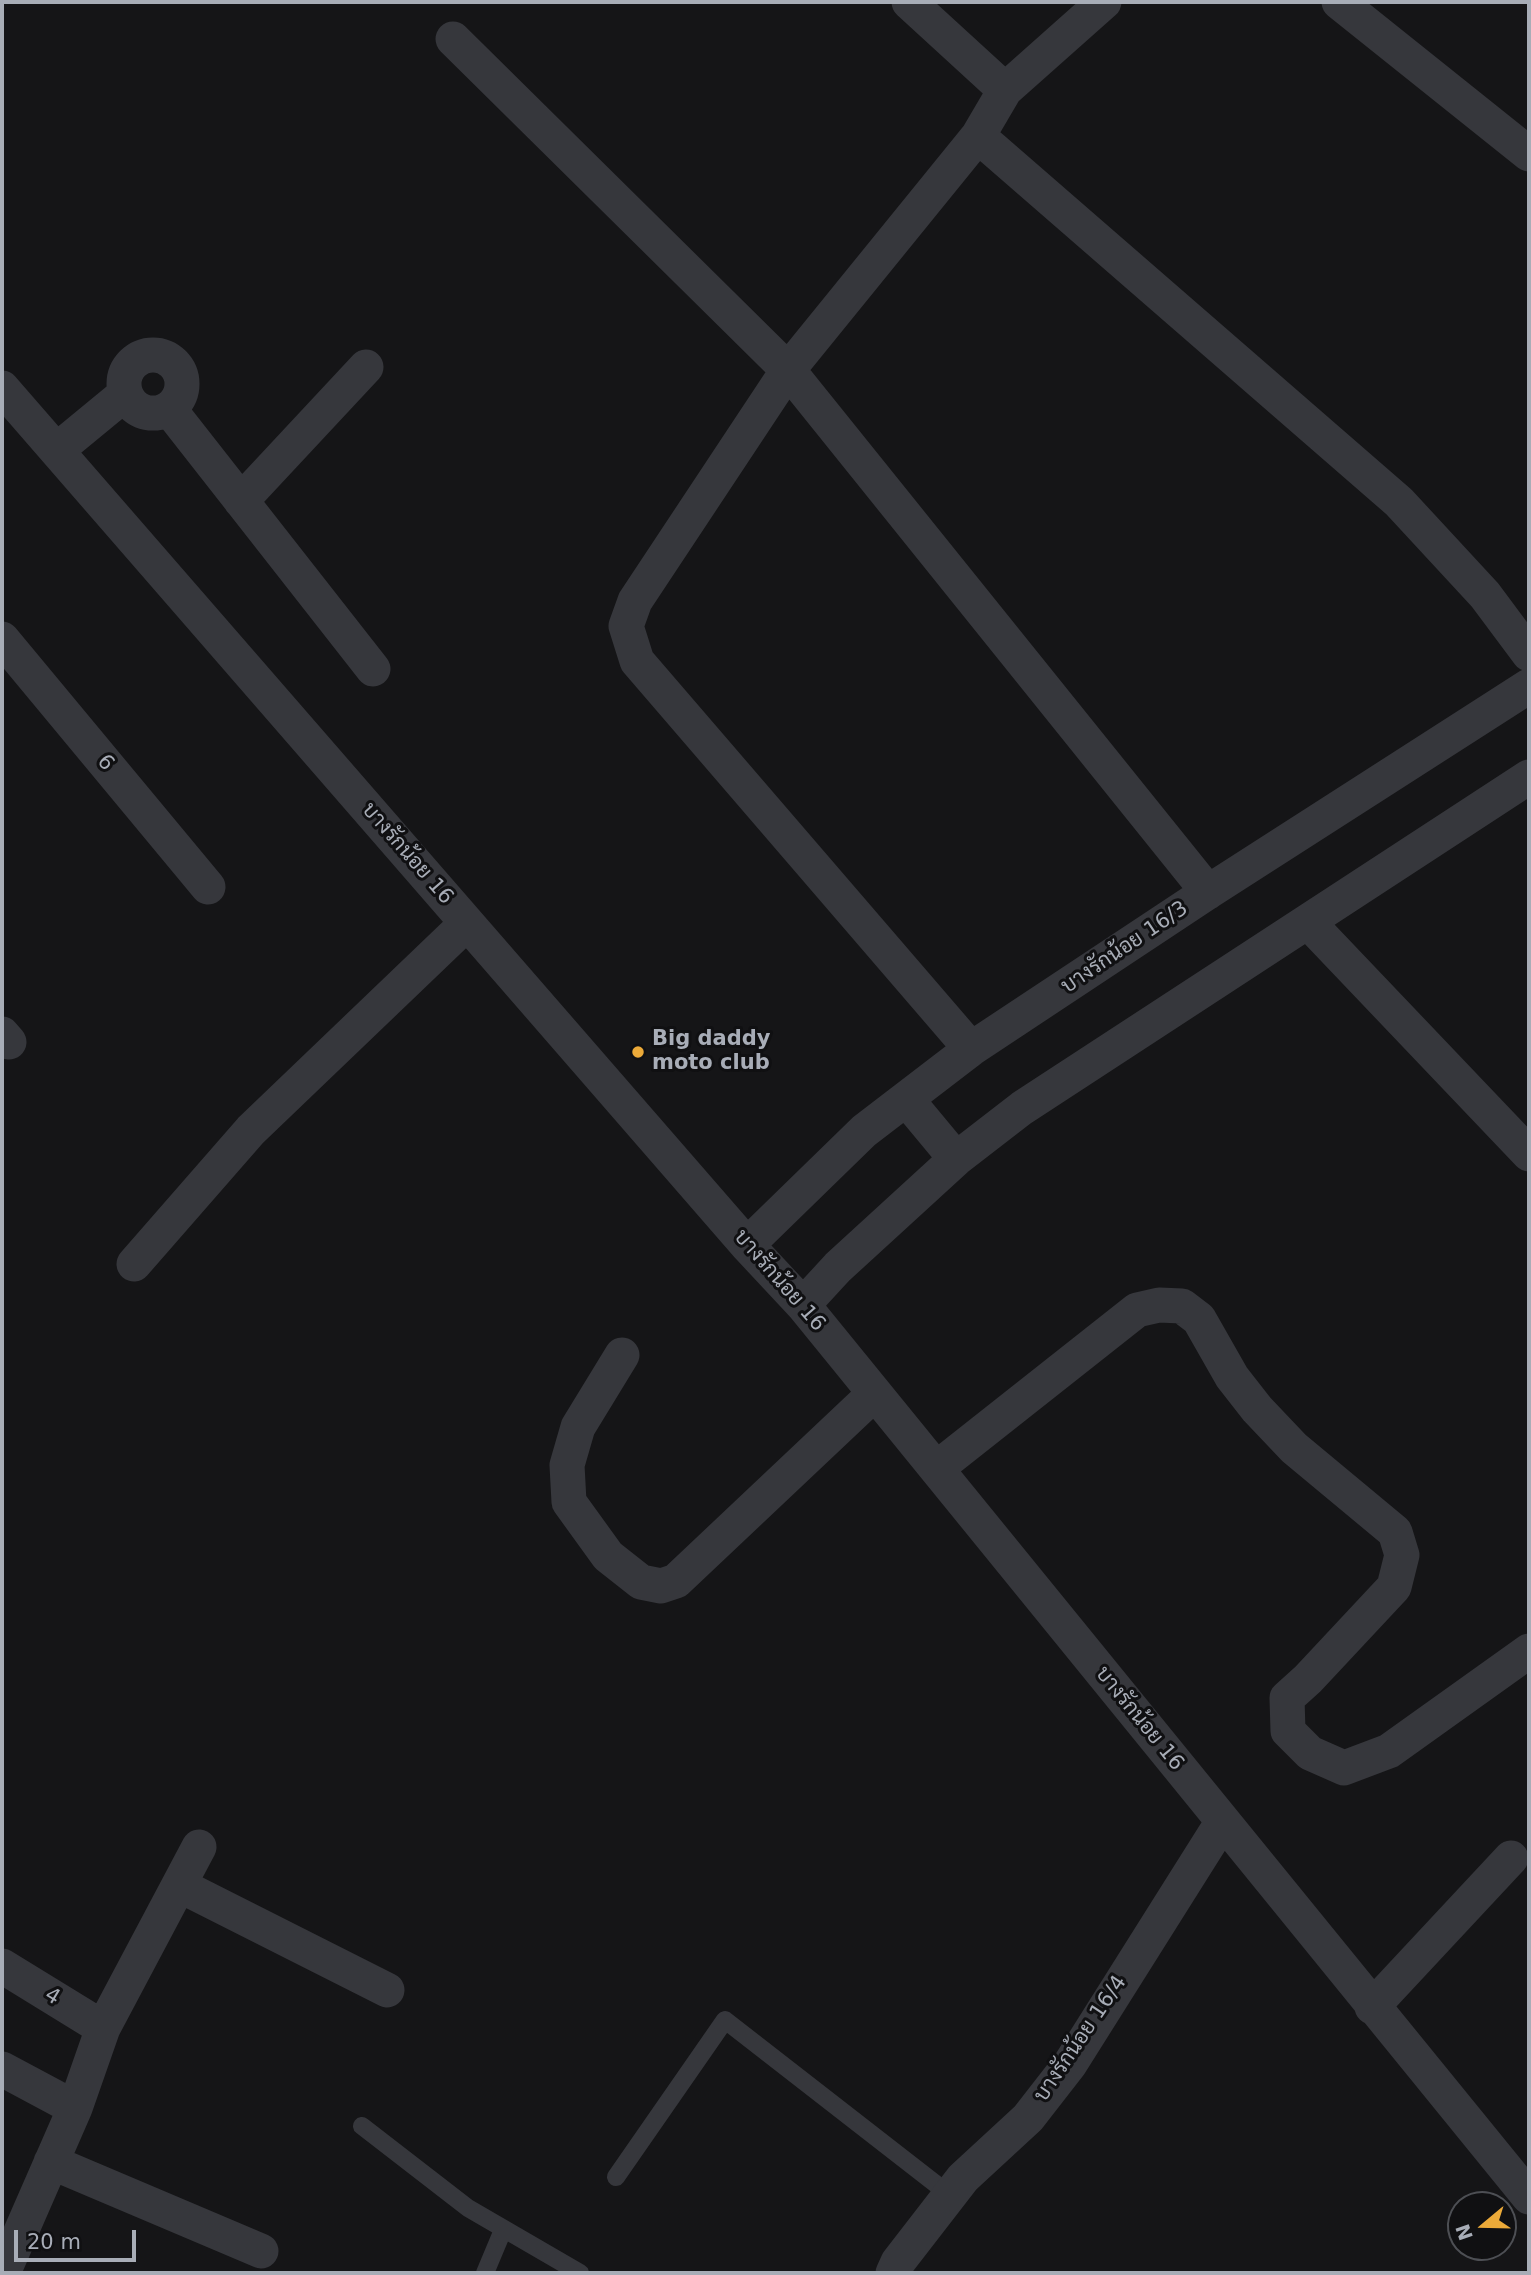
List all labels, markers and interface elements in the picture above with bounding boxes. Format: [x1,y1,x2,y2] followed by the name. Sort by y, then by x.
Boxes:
[91,750,119,776] street label: 6
[356,798,458,910] street label: บางรักน้อย 16
[1057,896,1193,1000] street label: บางรักน้อย 16/3
[652,1027,771,1077] place label: Big daddy moto club
[630,1044,646,1060] marker: Big daddy moto club
[728,1225,830,1337] street label: บางรักน้อย 16
[1089,1662,1189,1776] street label: บางรักน้อย 16
[1029,1971,1133,2107] street label: บางรักน้อย 16/4
[40,1983,64,2011] street label: 4
[1447,2191,1517,2261] north arrow
[18,2216,140,2260] scale bar
[1451,2221,1477,2243] text: N
[27,2230,81,2254] text: 20 m

